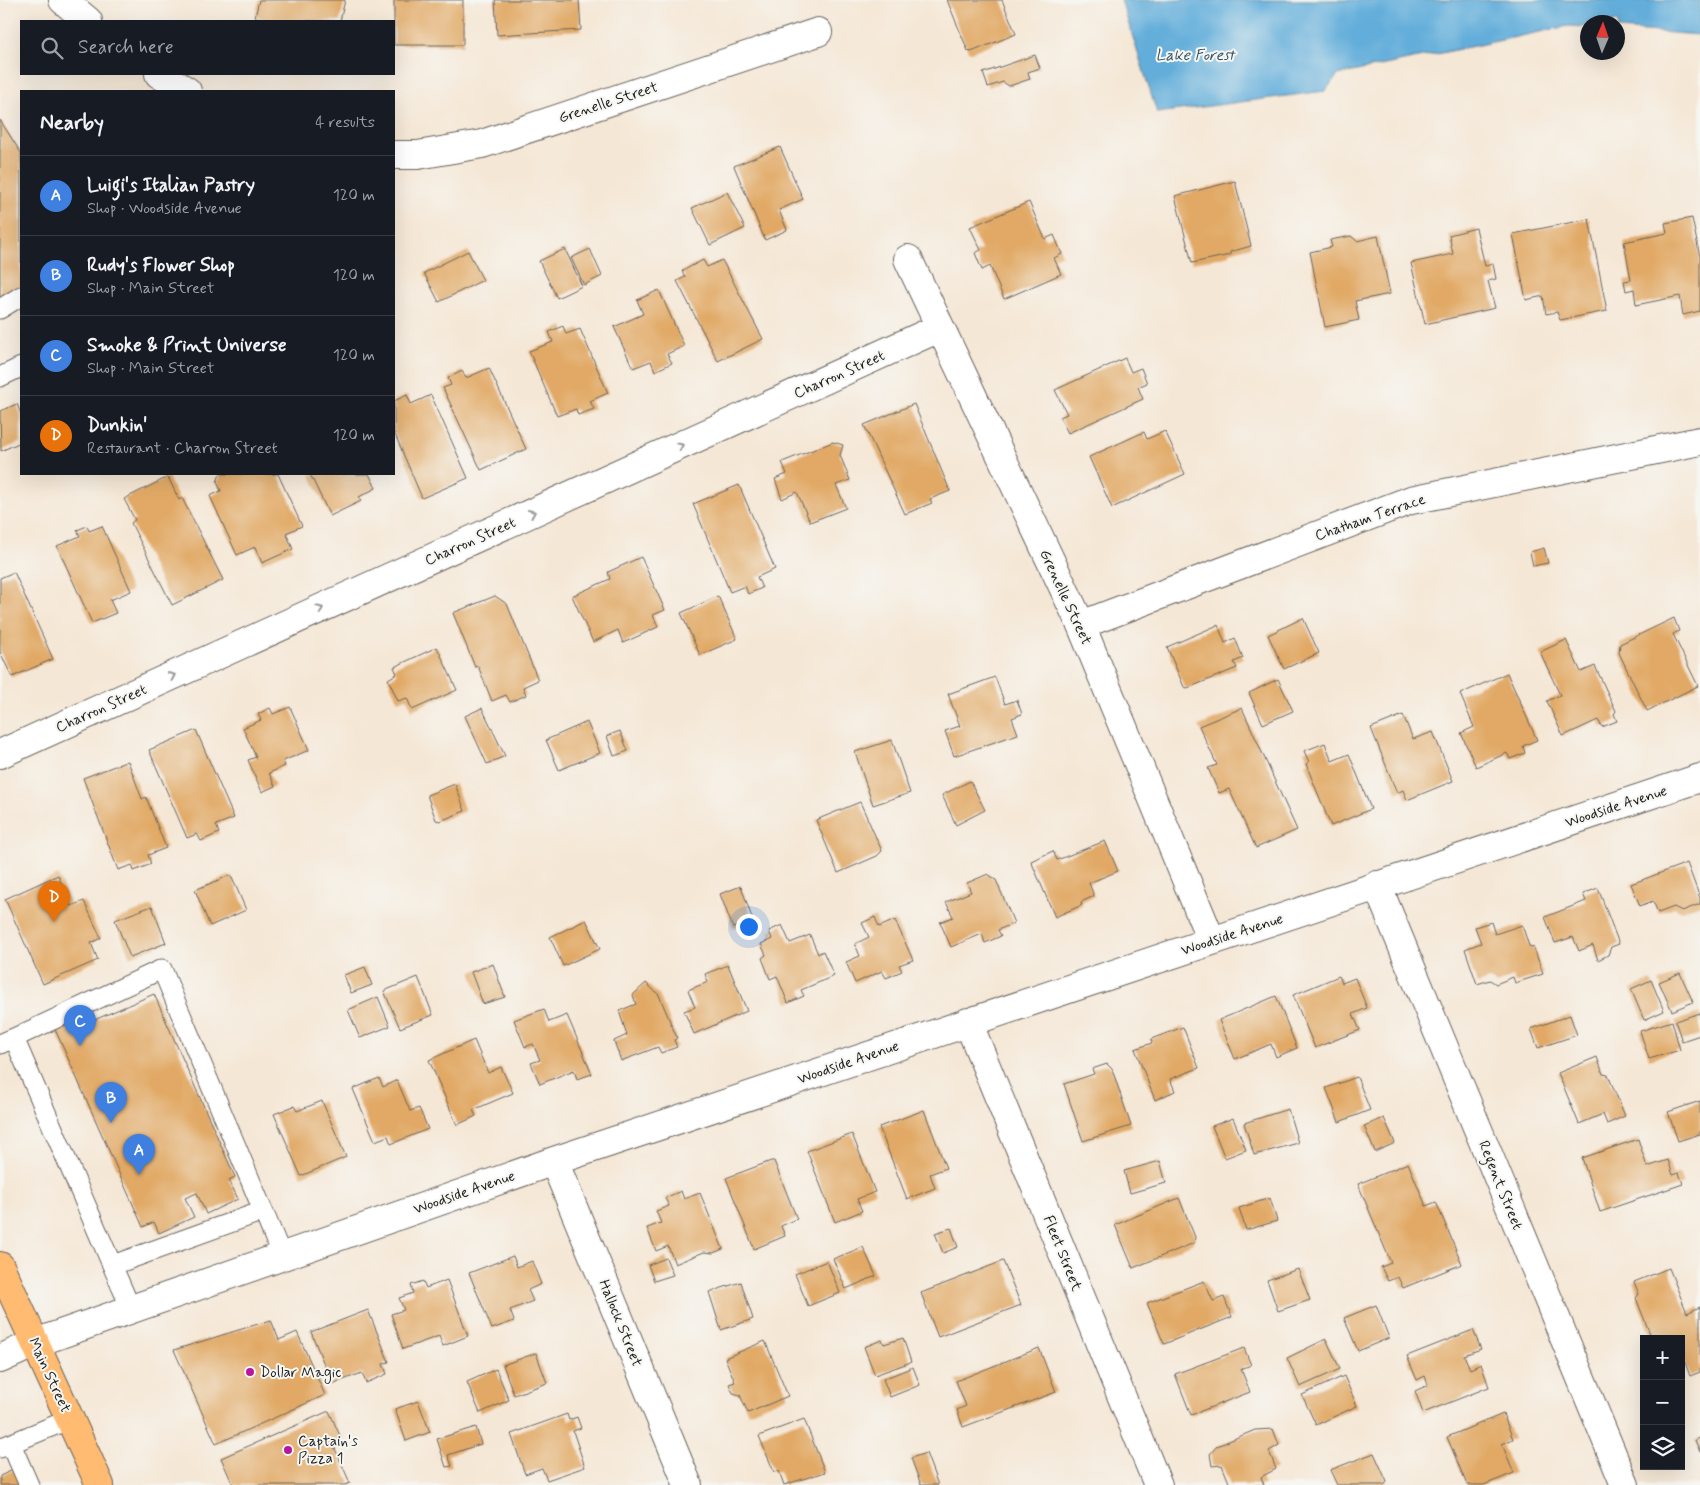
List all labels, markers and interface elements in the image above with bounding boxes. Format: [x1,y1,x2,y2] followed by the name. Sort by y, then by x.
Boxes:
[1580,15,1625,60] north arrow
[20,20,395,75] search box
[38,34,66,62] icon: search
[78,35,174,60] text: Search here
[1156,45,1236,66] water label: Lake Forest
[556,77,661,128] street label: Grenelle Street
[40,109,104,137] text: Nearby
[315,112,375,133] text: 4 results
[87,173,255,198] text: Luigi's Italian Pastry
[51,185,61,206] text: A
[333,185,375,206] text: 120 m
[87,198,242,219] text: Shop · Woodside Avenue
[87,253,235,278] text: Rudy's Flower Shop
[51,265,61,286] text: B
[333,265,375,286] text: 120 m
[87,278,215,299] text: Shop · Main Street
[87,333,287,358] text: Smoke & Print Universe
[50,345,62,366] text: C
[333,345,375,366] text: 120 m
[791,346,888,404] street label: Charron Street
[87,358,215,379] text: Shop · Main Street
[87,413,147,438] text: Dunkin'
[50,425,62,446] text: D
[333,425,375,446] text: 120 m
[87,438,278,459] text: Restaurant · Charron Street
[675,442,684,453] one-way arrow
[1312,490,1428,546] street label: Chatham Terrace
[527,509,536,520] one-way arrow
[422,513,519,571] street label: Charron Street
[1034,546,1096,648] street label: Grenelle Street
[315,605,324,615] one-way arrow
[167,672,176,683] one-way arrow
[53,680,150,738] street label: Charron Street
[1563,781,1670,833] street label: Woodside Avenue
[38,881,70,922] pin: D
[1179,909,1286,961] street label: Woodside Avenue
[736,914,762,940] your location
[64,1005,96,1046] pin: C
[795,1036,902,1090] street label: Woodside Avenue
[95,1082,127,1123] pin: B
[123,1134,155,1175] pin: A
[1472,1138,1527,1234] street label: Regent Street
[411,1166,518,1220] street label: Woodside Avenue
[1038,1213,1086,1294] street label: Fleet Street
[594,1277,647,1370] street label: Hallock Street
[23,1335,75,1416] street label: Main Street
[1640,1335,1685,1470] map controls
[1640,1335,1685,1380] button: +
[260,1363,341,1384] place label: Dollar Magic
[244,1366,256,1378] marker: Dollar Magic
[1640,1380,1685,1425] button: −
[1640,1425,1685,1470] button: layers
[298,1432,358,1469] place label: Captain's Pizza 1
[282,1444,294,1456] marker: Captain's Pizza 1

